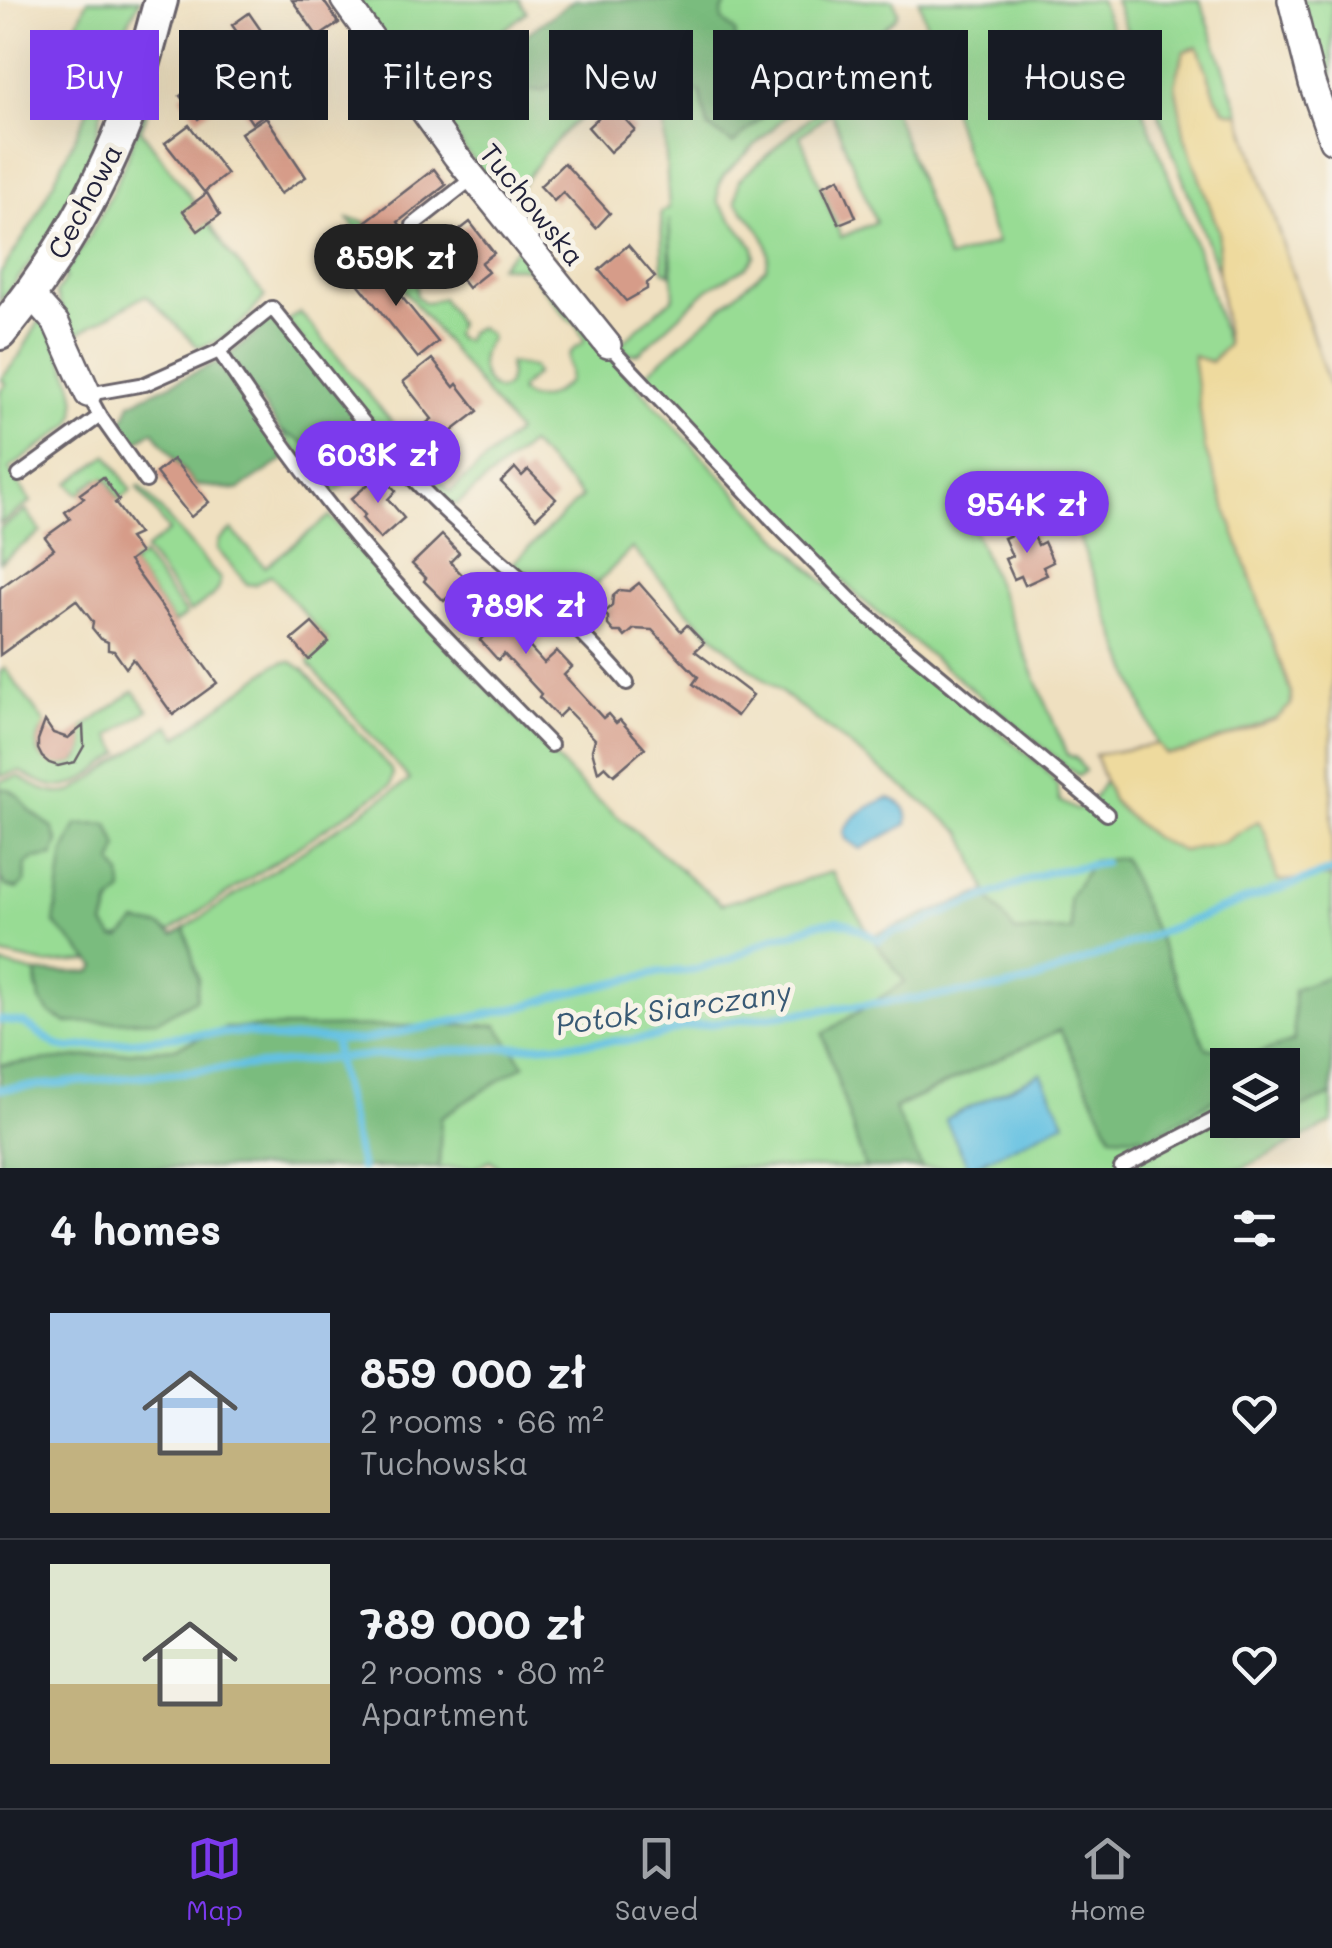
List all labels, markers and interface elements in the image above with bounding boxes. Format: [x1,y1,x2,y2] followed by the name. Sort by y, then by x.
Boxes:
[30,30,159,120] chip: Buy
[179,30,328,120] chip: Rent
[348,30,529,120] chip: Filters
[549,30,693,120] chip: New
[713,30,968,120] chip: Apartment
[988,30,1162,120] chip: House
[473,135,593,273] street label: Tuchowska
[39,137,129,265] street label: Cechowa
[304,224,488,309] pin: 859K zł
[336,235,456,277] text: 859K zł
[286,421,470,506] pin: 603K zł
[317,432,439,474] text: 603K zł
[935,471,1119,556] pin: 954K zł
[967,482,1087,524] text: 954K zł
[434,572,618,657] pin: 789K zł
[466,583,586,625] text: 789K zł
[552,971,794,1043] water label: Potok Siarczany
[1210,1048,1300,1138] map controls
[1210,1048,1300,1138] button: layers
[50,1201,221,1256] text: 4 homes
[1227,1201,1282,1256] icon: filters
[360,1344,586,1399] text: 859 000 zł
[130,1353,250,1473] icon: home
[1227,1386,1282,1441] icon: heart
[360,1399,604,1441] text: 2 rooms · 66 m²
[360,1441,528,1483] text: Tuchowska
[360,1595,585,1650] text: 789 000 zł
[130,1604,250,1724] icon: home
[1227,1637,1282,1692] icon: heart
[360,1650,605,1692] text: 2 rooms · 80 m²
[360,1692,529,1734] text: Apartment
[186,1831,243,1927] tab: Map
[615,1831,698,1927] tab: Saved
[1070,1831,1146,1927] tab: Home

